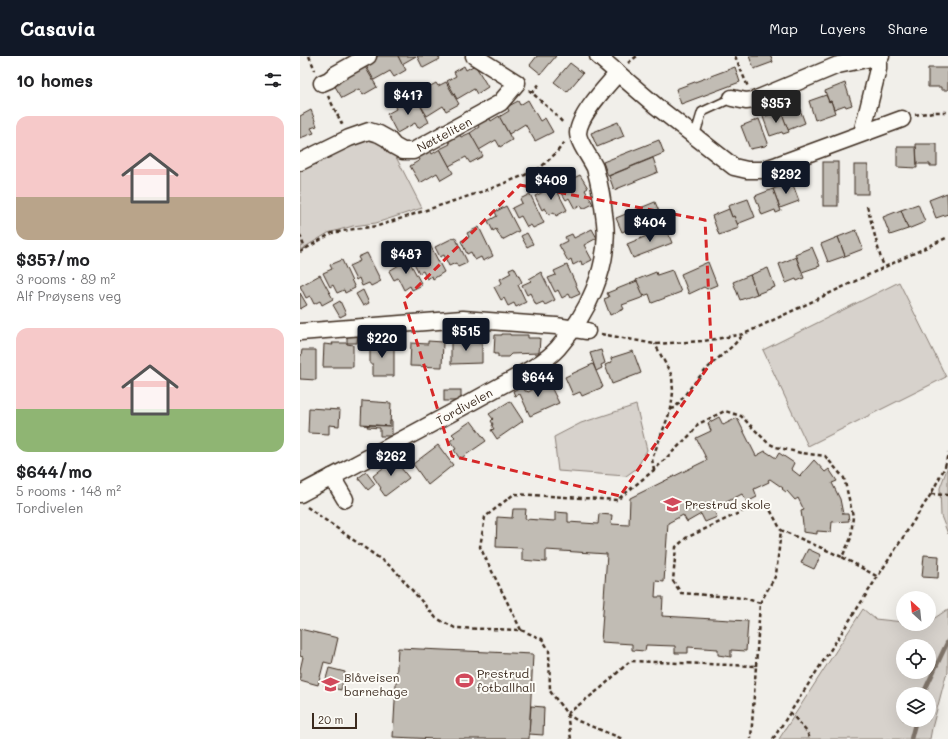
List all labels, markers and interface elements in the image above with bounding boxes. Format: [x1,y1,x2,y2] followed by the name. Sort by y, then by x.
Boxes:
[20,16,95,41] text: Casavia
[769,19,798,38] text: Map
[820,19,866,38] text: Layers
[888,19,928,38] text: Share
[16,69,93,91] text: 10 homes
[262,69,284,91] icon: filters
[384,82,432,116] pin: $417
[393,86,423,103] text: $417
[752,90,800,124] pin: $357
[761,94,791,111] text: $357
[414,113,474,155] street label: Nøtteliten
[114,142,186,214] icon: home
[762,161,810,195] pin: $292
[771,165,801,182] text: $292
[527,167,575,201] pin: $409
[535,171,567,188] text: $409
[626,209,674,243] pin: $404
[634,213,666,230] text: $404
[382,241,430,275] pin: $487
[390,245,422,262] text: $487
[16,248,90,270] text: $357/mo
[16,270,115,287] text: 3 rooms · 89 m²
[16,287,121,304] text: Alf Prøysens veg
[442,318,490,352] pin: $515
[452,322,480,339] text: $515
[358,325,406,359] pin: $220
[367,329,397,346] text: $220
[114,354,186,426] icon: home
[514,364,562,398] pin: $644
[522,368,554,385] text: $644
[433,384,495,428] street label: Tordivelen
[367,443,415,477] pin: $262
[376,447,406,464] text: $262
[16,460,92,482] text: $644/mo
[16,482,121,499] text: 5 rooms · 148 m²
[662,494,682,514] school or university icon: Prestrud skole
[685,496,771,512] place label: Prestrud skole
[16,499,83,516] text: Tordivelen
[896,591,936,631] north arrow
[896,591,936,727] map controls
[896,639,936,679] button: locate
[477,665,535,695] place label: Prestrud fotballhall
[344,669,408,699] place label: Blåveisen barnehage
[454,670,474,690] sports icon: Prestrud fotballhall
[321,674,341,694] school or university icon: Blåveisen barnehage
[896,687,936,727] button: layers
[312,711,357,730] scale bar
[318,712,343,727] text: 20 m

